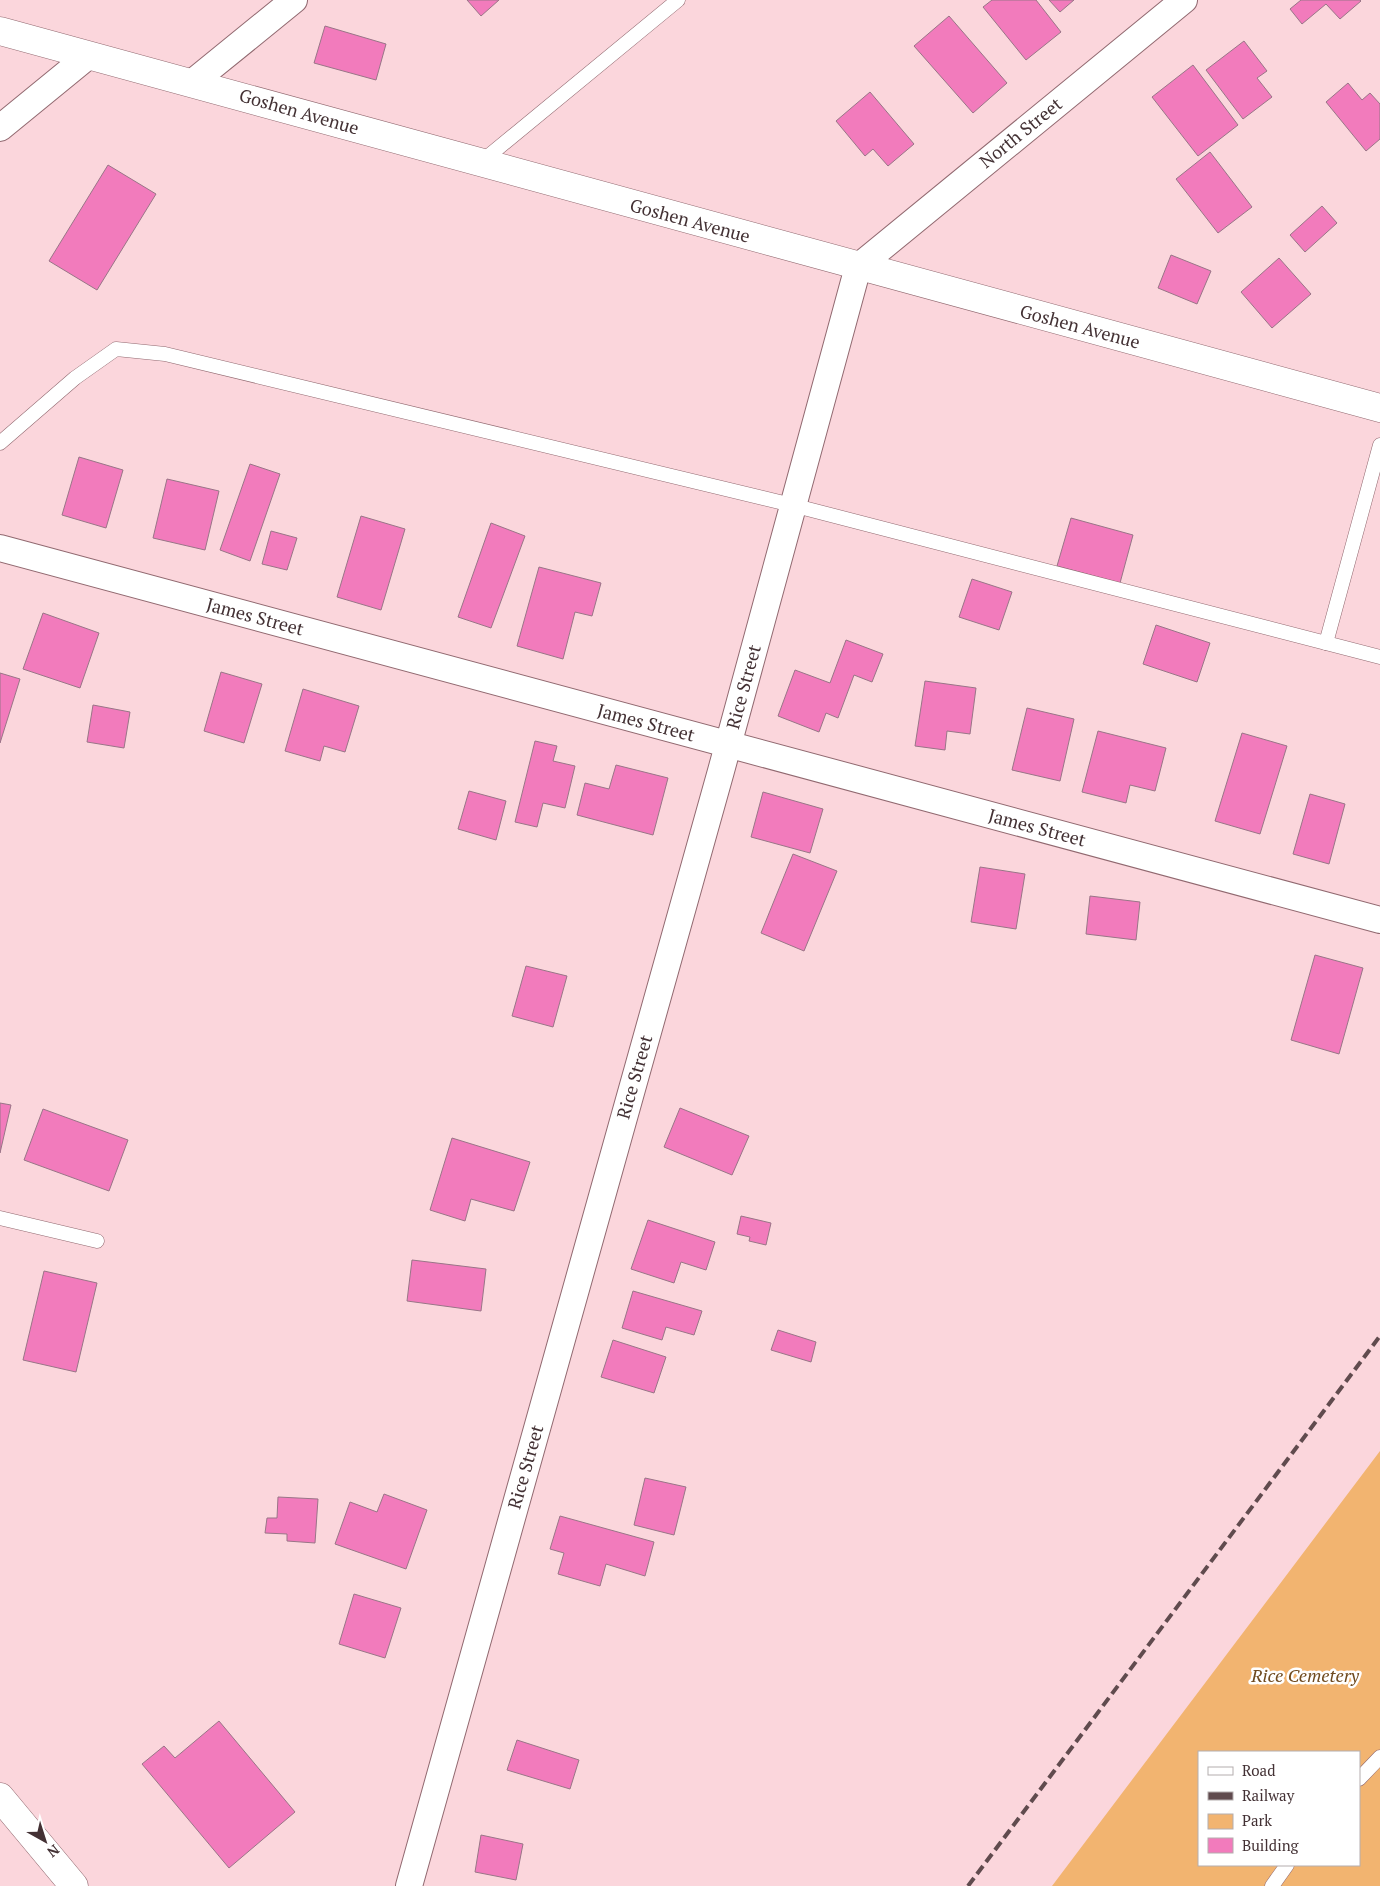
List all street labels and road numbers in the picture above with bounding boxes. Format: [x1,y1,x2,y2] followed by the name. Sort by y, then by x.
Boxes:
[237,82,362,140] street label: Goshen Avenue
[974,91,1067,173] street label: North Street
[628,192,753,248] street label: Goshen Avenue
[1018,298,1143,354] street label: Goshen Avenue
[204,591,307,641] street label: James Street
[720,642,766,732] street label: Rice Street
[595,697,698,747] street label: James Street
[986,802,1089,852] street label: James Street
[611,1032,658,1122] street label: Rice Street
[502,1422,549,1512] street label: Rice Street

